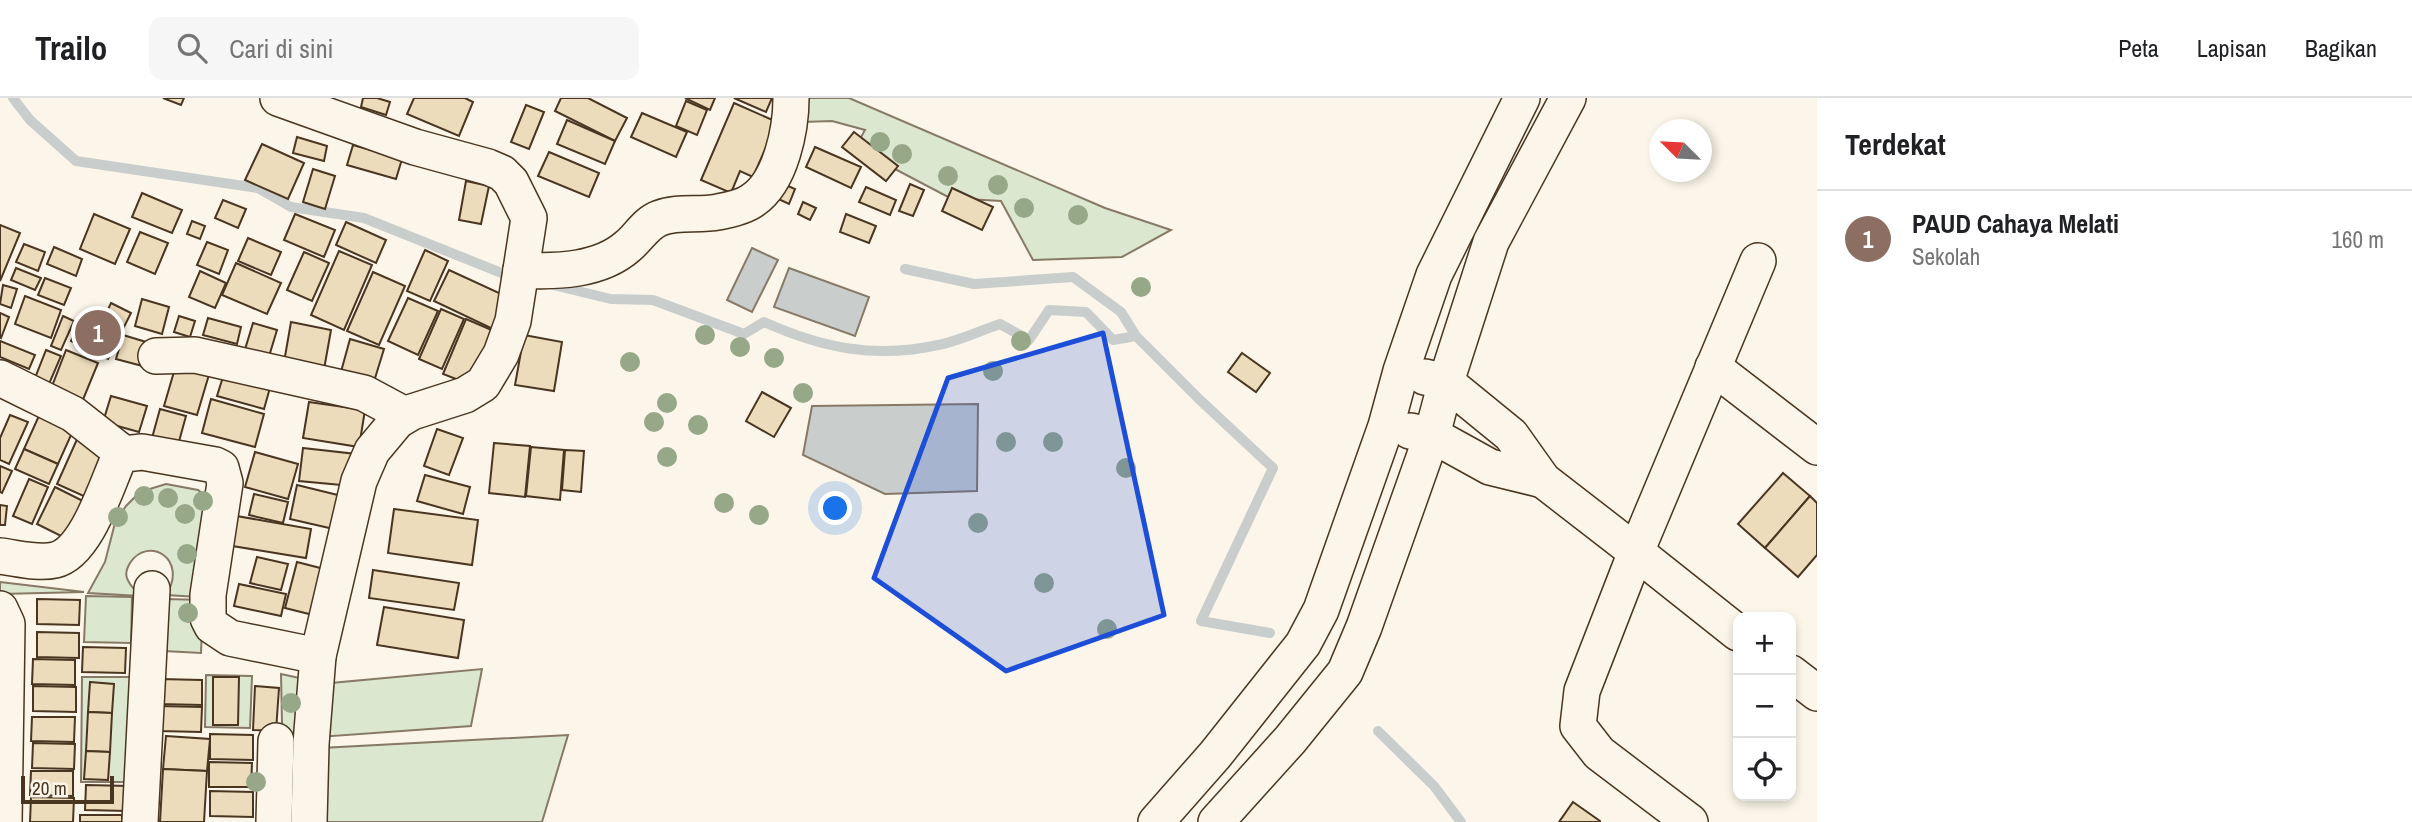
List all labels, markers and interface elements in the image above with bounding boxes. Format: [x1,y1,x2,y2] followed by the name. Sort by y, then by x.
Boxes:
[149,17,639,80] search box
[35,26,107,70] text: Trailo
[173,29,211,67] icon: search
[229,31,334,66] text: Cari di sini
[2118,32,2159,64] text: Peta
[2197,32,2267,64] text: Lapisan
[2305,32,2377,64] text: Bagikan
[1649,119,1712,182] north arrow
[1845,124,1946,164] text: Terdekat
[1912,206,2119,241] text: PAUD Cahaya Melati
[1863,224,1873,255] text: 1
[2332,224,2384,255] text: 160 m
[1912,241,1980,272] text: Sekolah
[75,307,121,359] pin: 1
[818,491,852,525] your location
[1733,612,1796,801] map controls
[1733,612,1796,675] button: +
[1733,675,1796,738] button: −
[1733,738,1796,801] button: locate
[21,773,114,805] scale bar
[32,775,67,801] text: 20 m

